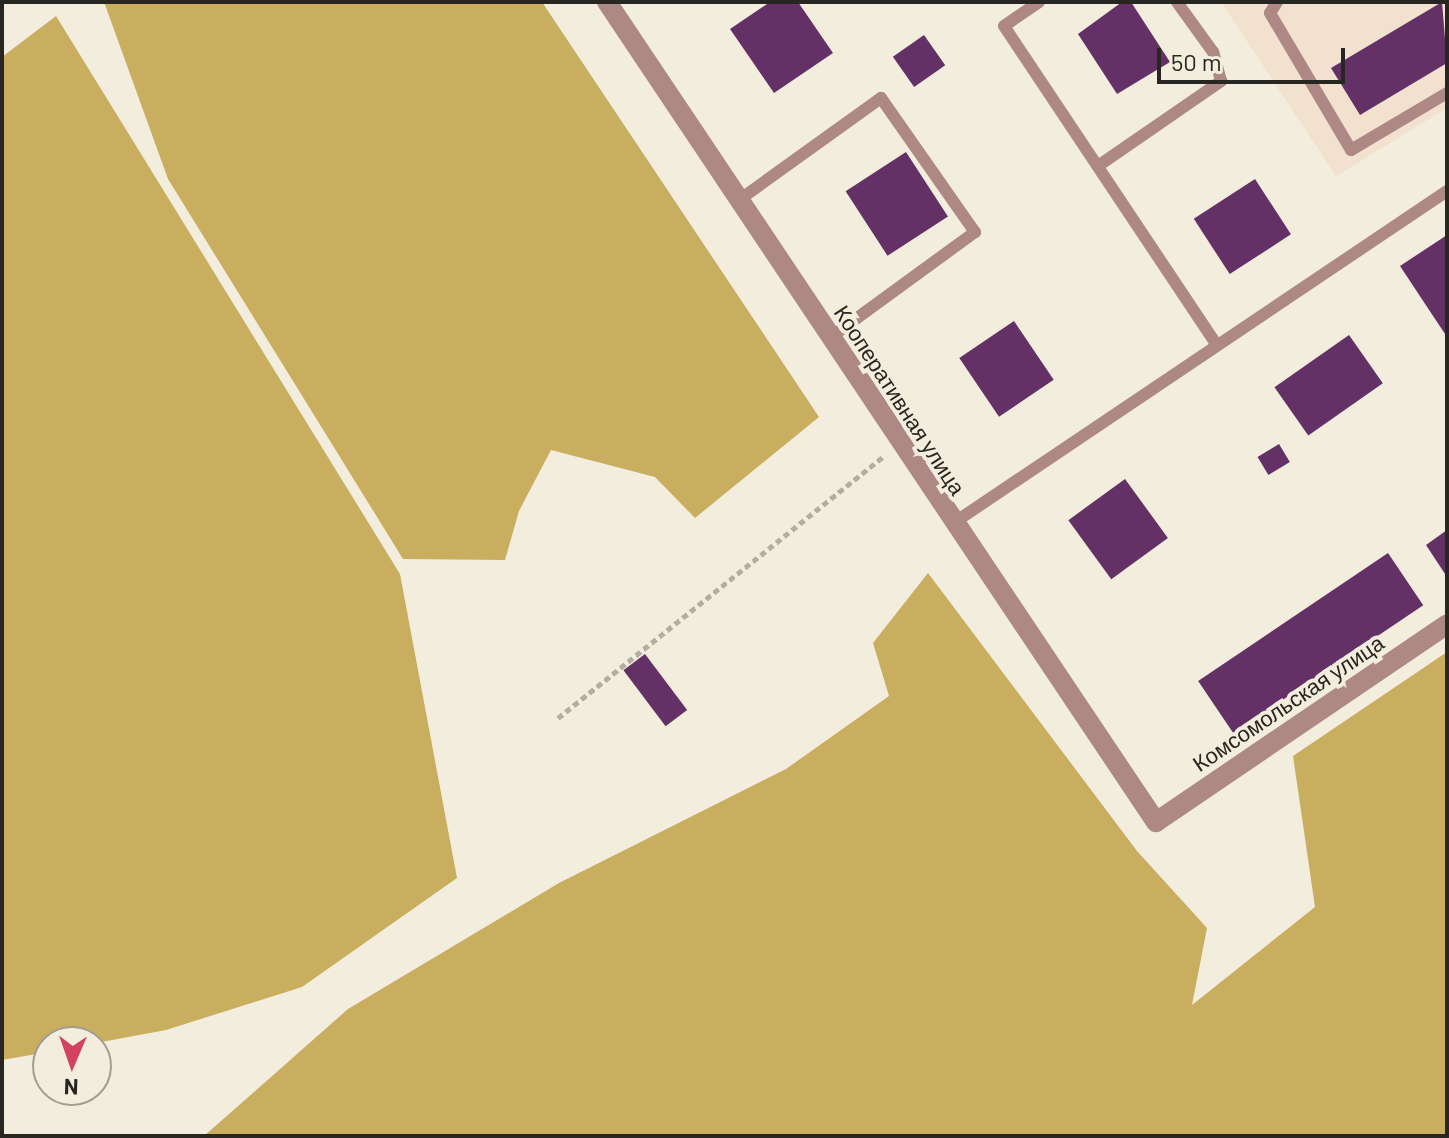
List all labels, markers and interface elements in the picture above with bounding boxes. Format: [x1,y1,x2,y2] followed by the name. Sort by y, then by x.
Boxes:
[1161,32,1349,82] scale bar
[1171,47,1222,76] text: 50 m
[829,300,971,500] street label: Кооперативная улица
[1187,629,1389,777] street label: Комсомольская улица
[32,1026,112,1106] north arrow
[63,1075,79,1101] text: N

